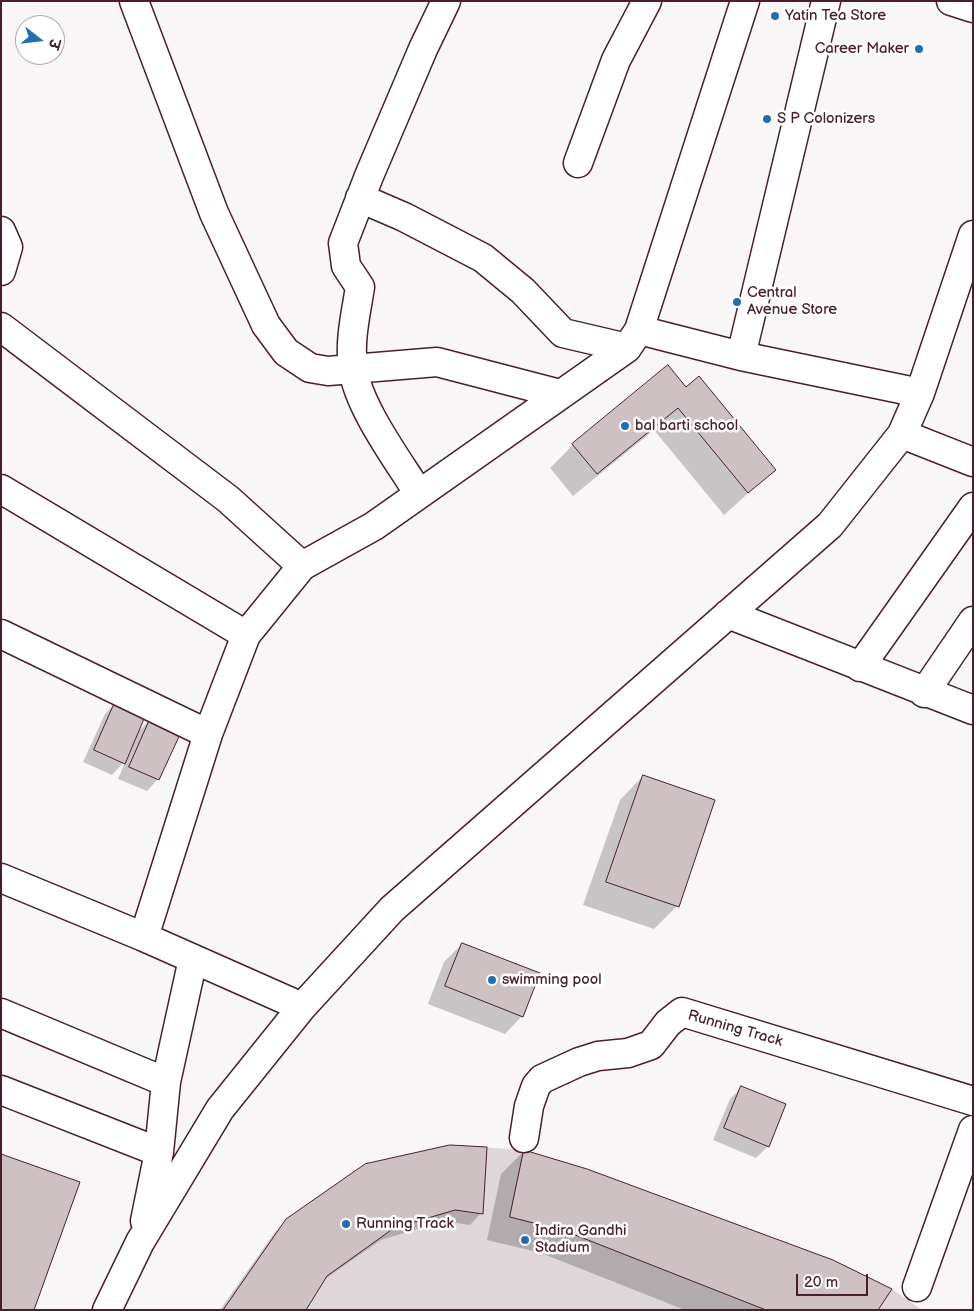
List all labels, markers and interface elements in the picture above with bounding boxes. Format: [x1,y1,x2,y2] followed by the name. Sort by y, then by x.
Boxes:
[785,7,886,25] place label: Yatin Tea Store
[769,10,781,22] marker: Yatin Tea Store
[15,15,65,65] north arrow
[44,37,63,51] text: उ
[815,40,909,58] place label: Career Maker
[913,43,925,55] marker: Career Maker
[777,110,875,128] place label: S P Colonizers
[761,113,773,125] marker: S P Colonizers
[747,284,837,319] place label: Central Avenue Store
[731,296,743,308] marker: Central Avenue Store
[635,417,738,435] place label: bal barti school
[619,420,631,432] marker: bal barti school
[502,971,602,989] place label: swimming pool
[486,974,498,986] marker: swimming pool
[686,1007,784,1051] street label: Running Track
[356,1215,454,1233] place label: Running Track
[340,1218,352,1230] marker: Running Track
[535,1222,626,1257] place label: Indira Gandhi Stadium
[519,1234,531,1246] marker: Indira Gandhi Stadium
[799,1264,872,1296] scale bar
[804,1273,838,1292] text: 20 m

